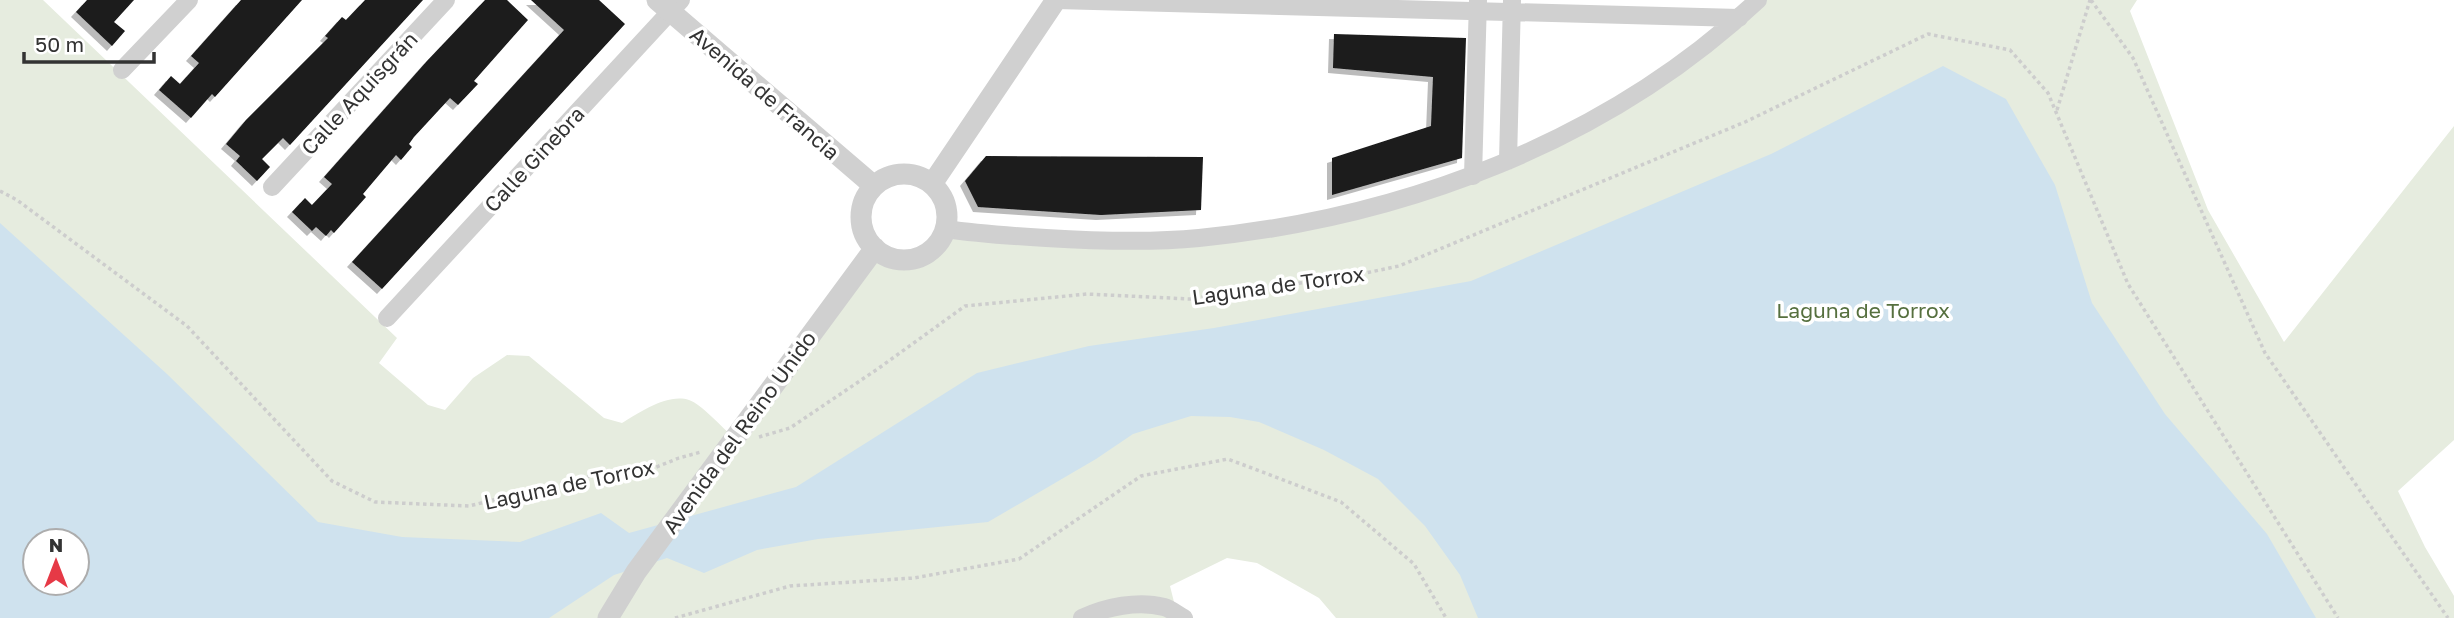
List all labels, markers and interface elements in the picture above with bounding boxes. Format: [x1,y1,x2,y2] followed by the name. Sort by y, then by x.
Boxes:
[24,21,154,65] scale bar
[685,21,845,165] street label: Avenida de Francia
[295,26,423,160] street label: Calle Aquisgrán
[35,31,84,57] text: 50 m
[478,101,590,217] street label: Calle Ginebra
[1190,260,1366,310] street label: Laguna de Torrox
[1776,297,1950,323] park label: Laguna de Torrox
[657,326,821,538] street label: Avenida del Reino Unido
[481,453,657,515] street label: Laguna de Torrox
[21,527,91,597] north arrow
[49,533,63,556] text: N

